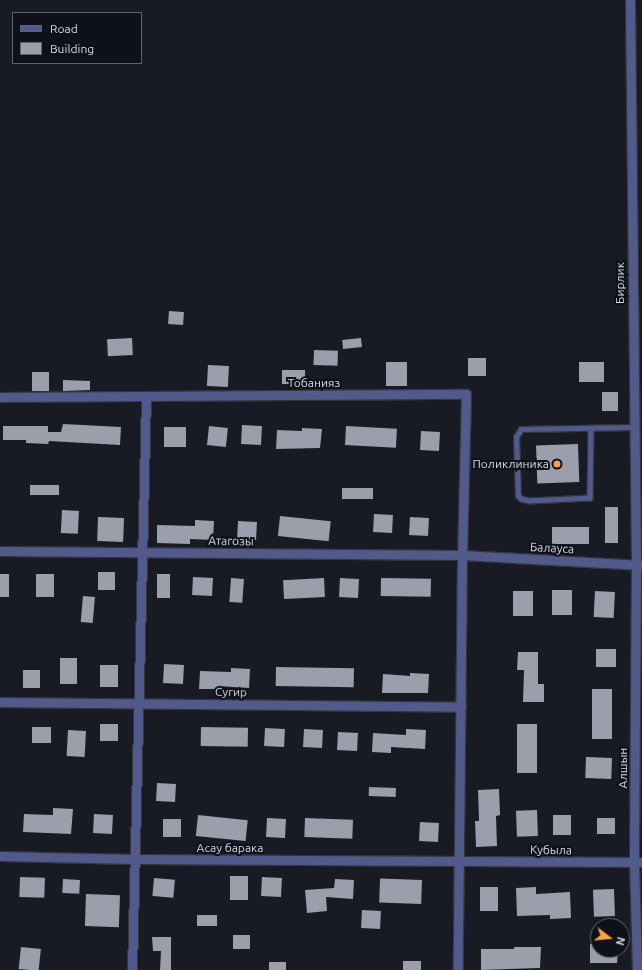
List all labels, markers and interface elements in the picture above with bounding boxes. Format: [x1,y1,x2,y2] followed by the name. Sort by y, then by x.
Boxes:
[12,12,142,64] legend
[50,22,78,35] text: Road
[50,42,94,55] text: Building
[613,262,627,304] street label: Бирлик
[288,376,340,390] street label: Тобанияз
[473,457,549,471] place label: Поликлиника
[552,459,562,469] marker: Поликлиника
[208,533,254,549] street label: Атагозы
[530,540,574,556] street label: Балауса
[215,685,247,699] street label: Сугир
[616,748,630,788] street label: Алшын
[197,841,263,855] street label: Асау барака
[530,842,572,858] street label: Кубыла
[590,918,630,958] north arrow
[614,935,627,947] text: N

